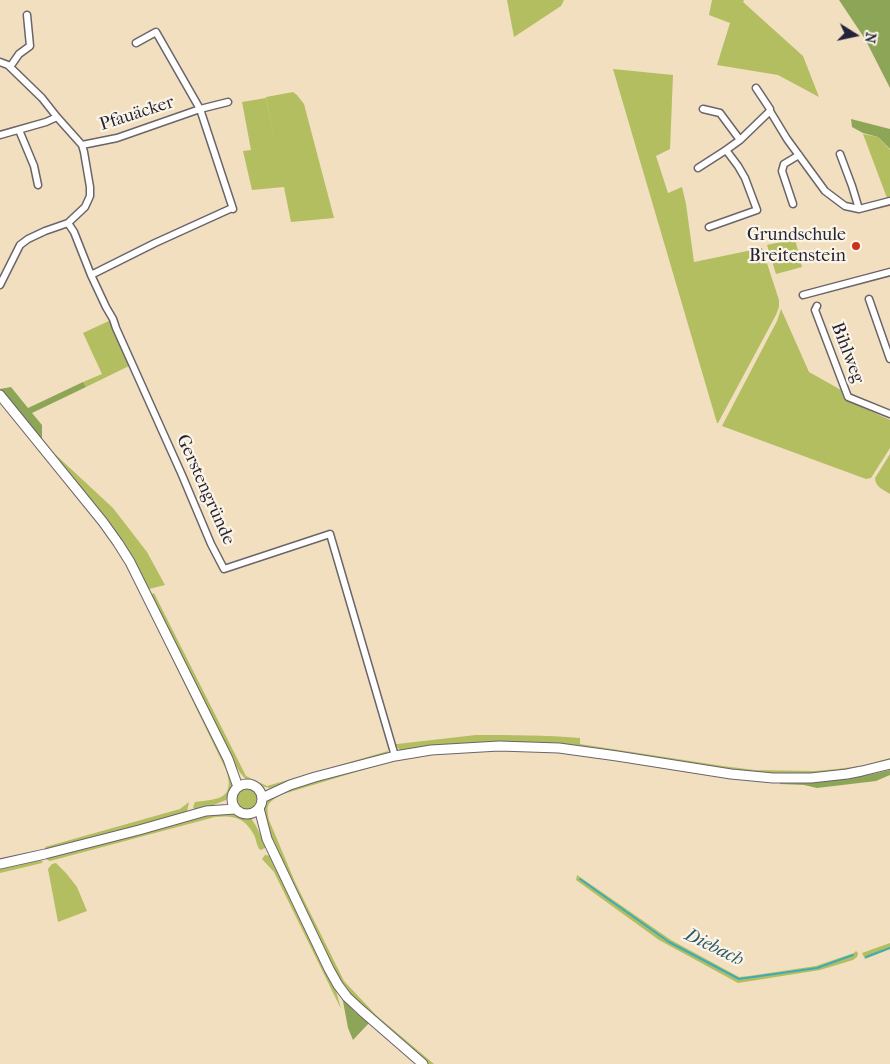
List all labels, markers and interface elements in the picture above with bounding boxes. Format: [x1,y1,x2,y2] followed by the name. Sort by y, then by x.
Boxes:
[830,10,880,60] north arrow
[861,31,880,44] text: N
[97,92,177,136] street label: Pfauäcker
[747,225,846,268] place label: Grundschule Breitenstein
[850,240,862,252] marker: Grundschule Breitenstein
[826,319,868,387] street label: Bihlweg
[171,432,239,548] street label: Gerstengründe
[681,924,747,972] water label: Diebach

